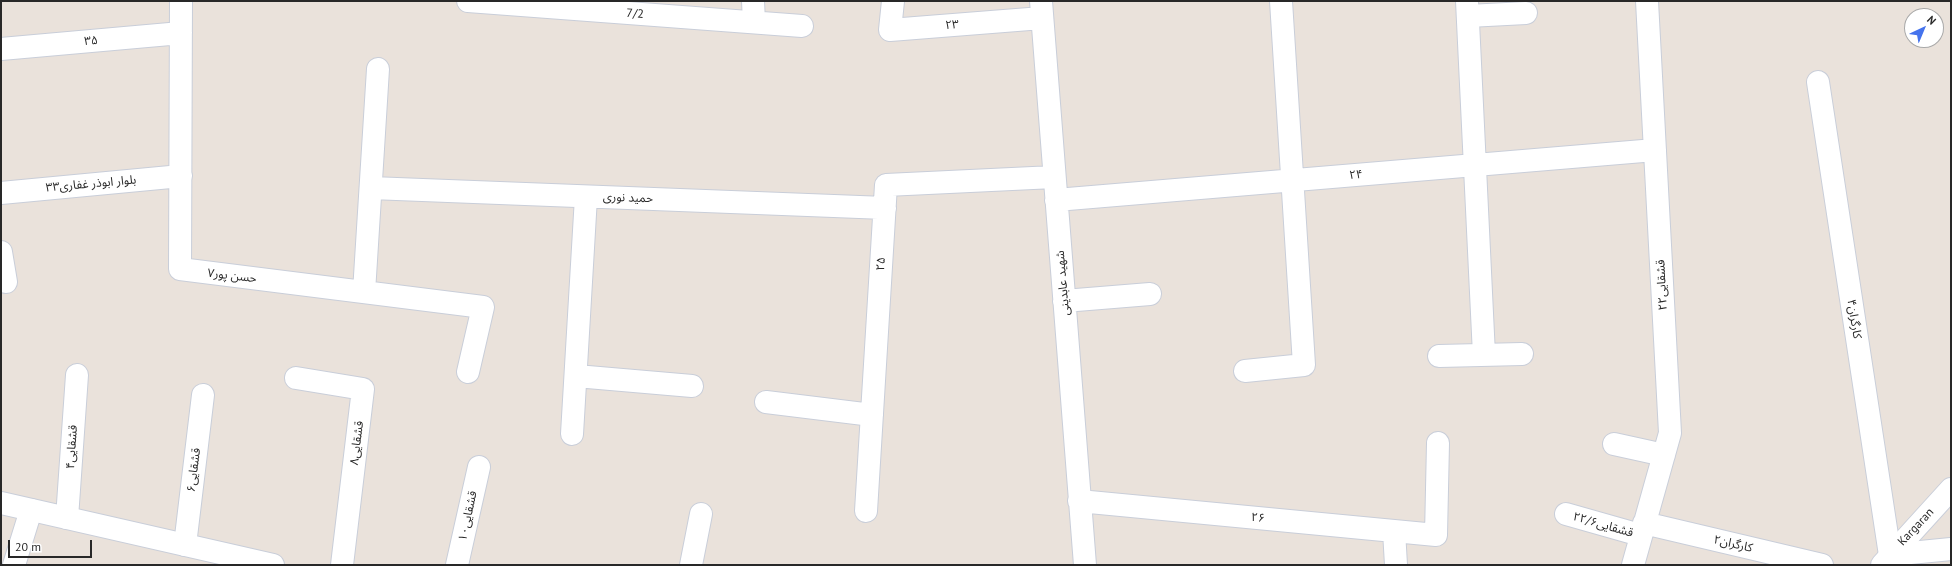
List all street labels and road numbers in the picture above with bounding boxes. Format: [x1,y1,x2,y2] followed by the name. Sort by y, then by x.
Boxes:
[626,6,644,22] street label: 7/2
[945,17,959,33] street label: ۲۳
[84,33,98,49] street label: ۳۵
[1349,167,1363,183] street label: ۲۴
[45,173,137,195] street label: بلوار ابوذر غفاری۳۳
[603,190,653,206] street label: حمید نوری
[1053,250,1073,316] street label: شهید عابدینی
[873,257,889,271] street label: ۲۵
[1653,259,1671,311] street label: ۲۲قشقایی
[206,266,258,286] street label: حسن پور۷
[1844,298,1864,340] street label: کارگران۴
[347,420,367,466] street label: ۸قشقایی
[63,424,81,470] street label: ۴قشقایی
[184,447,204,493] street label: ۶قشقایی
[456,489,480,543] street label: ۱۰قشقایی
[1895,505,1937,549] street label: Kargaran
[1571,509,1635,541] street label: ۲۲/۶قشقایی
[1251,510,1265,526] street label: ۲۶
[1712,533,1754,555] street label: کارگران۲

